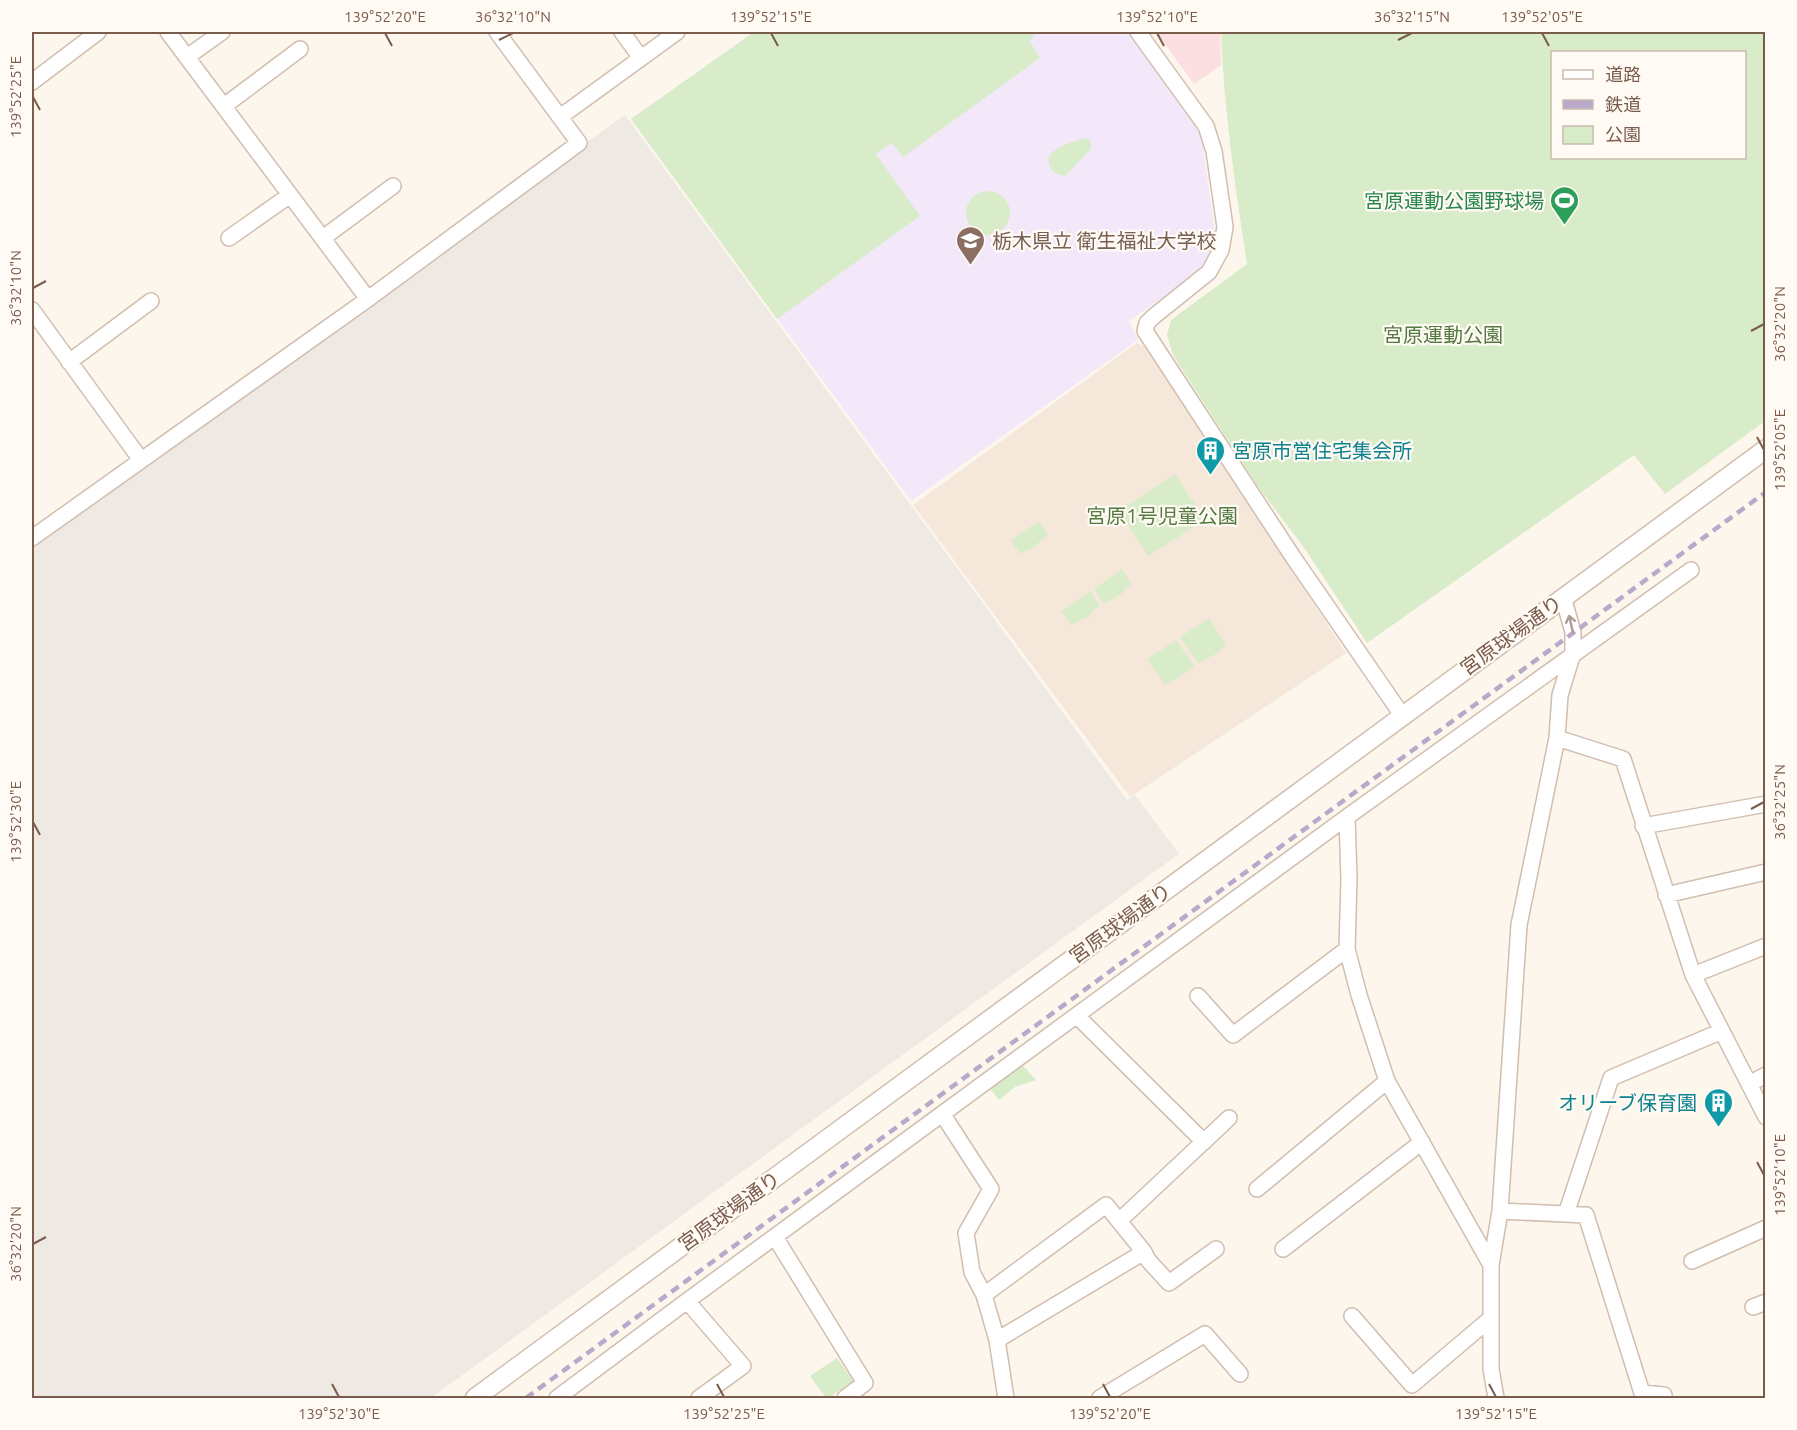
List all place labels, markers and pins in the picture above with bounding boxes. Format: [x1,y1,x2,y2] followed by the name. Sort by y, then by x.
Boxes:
[1549,184,1581,226] sports icon: 宮原運動公園野球場
[1364,189,1544,212] place label: 宮原運動公園野球場
[955,224,987,266] school or university icon: 栃木県立 衛生福祉大学校
[992,229,1217,252] place label: 栃木県立 衛生福祉大学校
[1195,434,1227,476] building icon: 宮原市営住宅集会所
[1232,439,1412,462] place label: 宮原市営住宅集会所
[1702,1086,1734,1128] building icon: オリーブ保育園
[1558,1091,1697,1114] place label: オリーブ保育園

